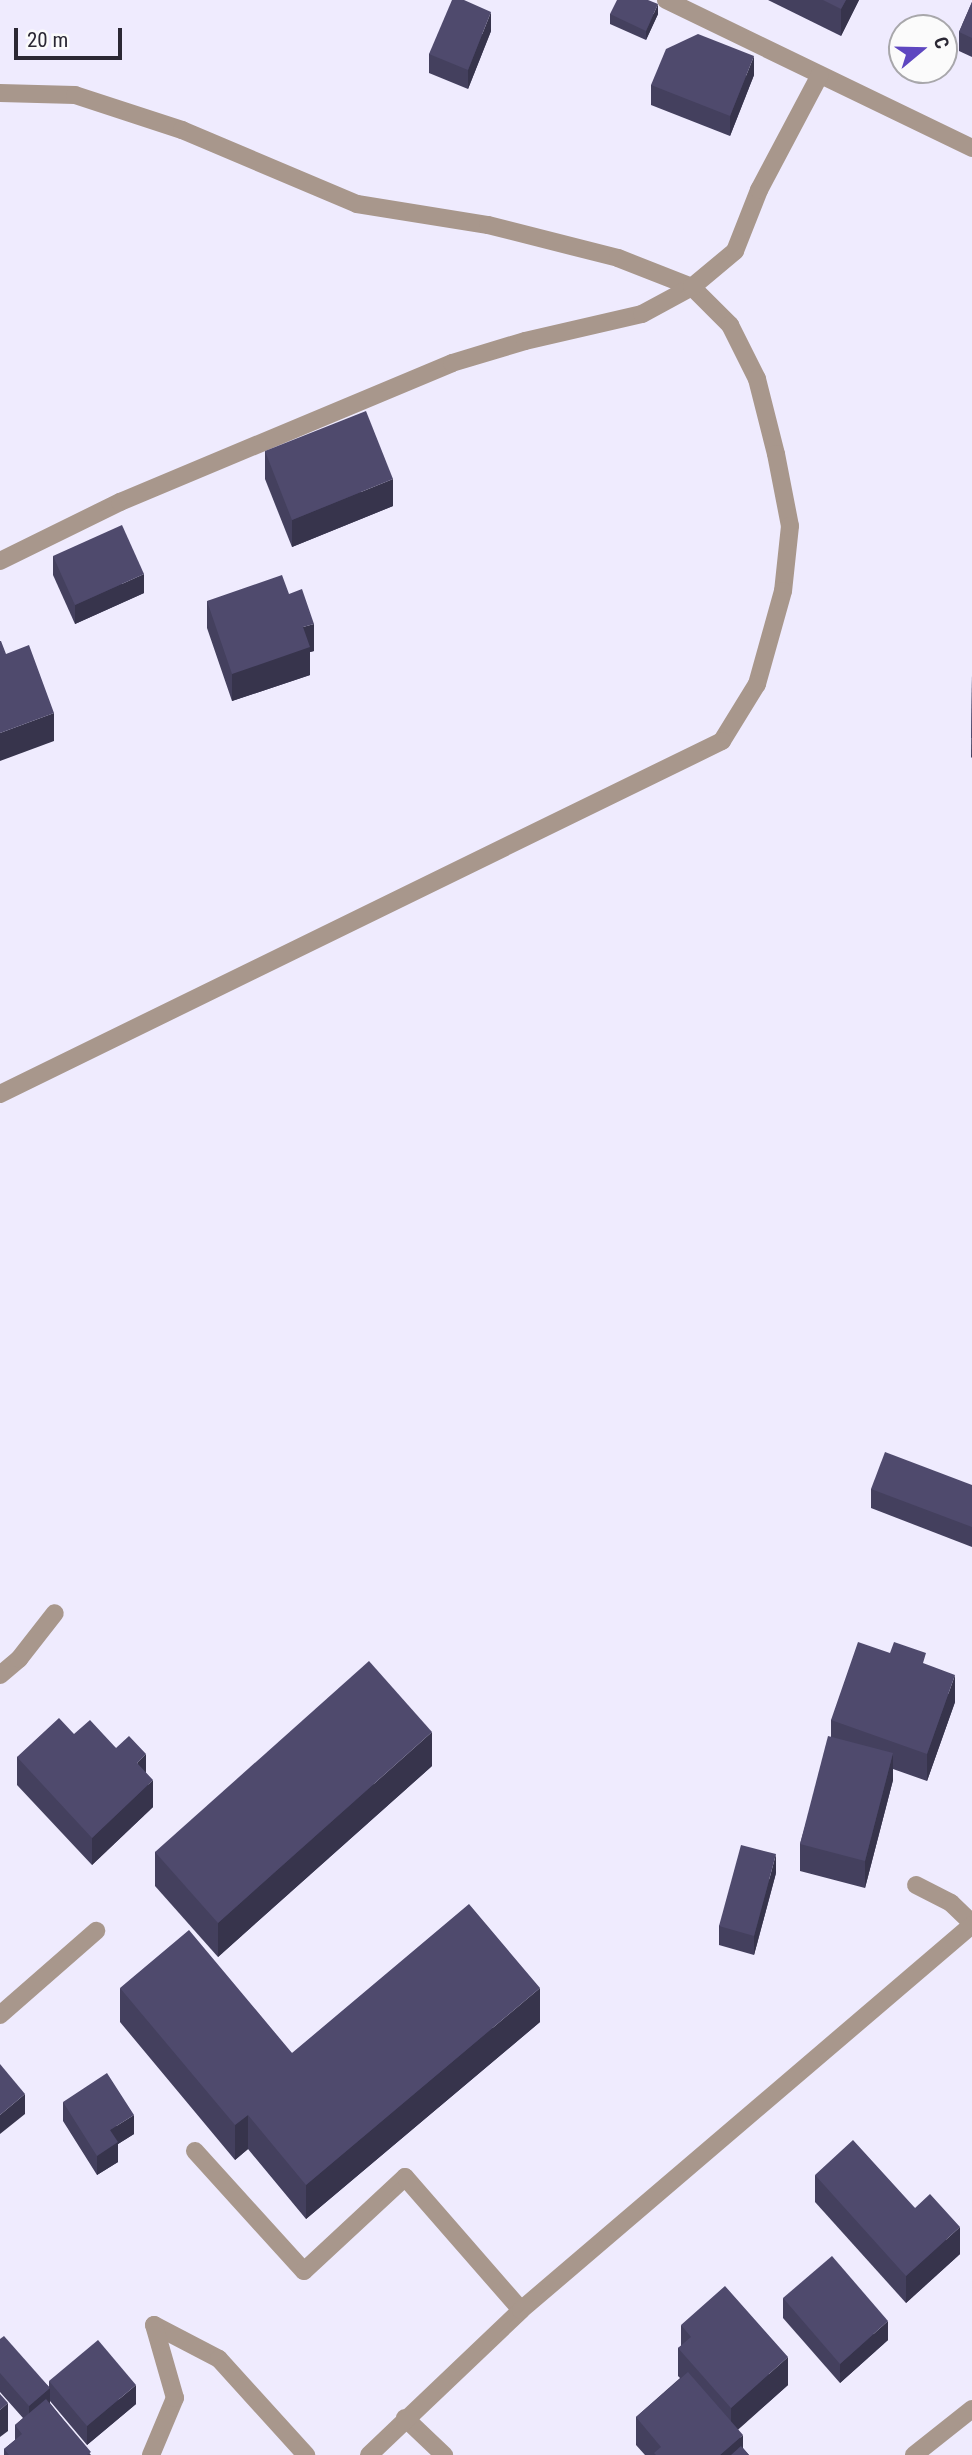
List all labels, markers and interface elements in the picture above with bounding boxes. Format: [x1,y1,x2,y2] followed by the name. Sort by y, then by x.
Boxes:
[18,14,126,58] scale bar
[888,14,958,84] north arrow
[27,28,68,52] text: 20 m
[929,34,954,52] text: С

